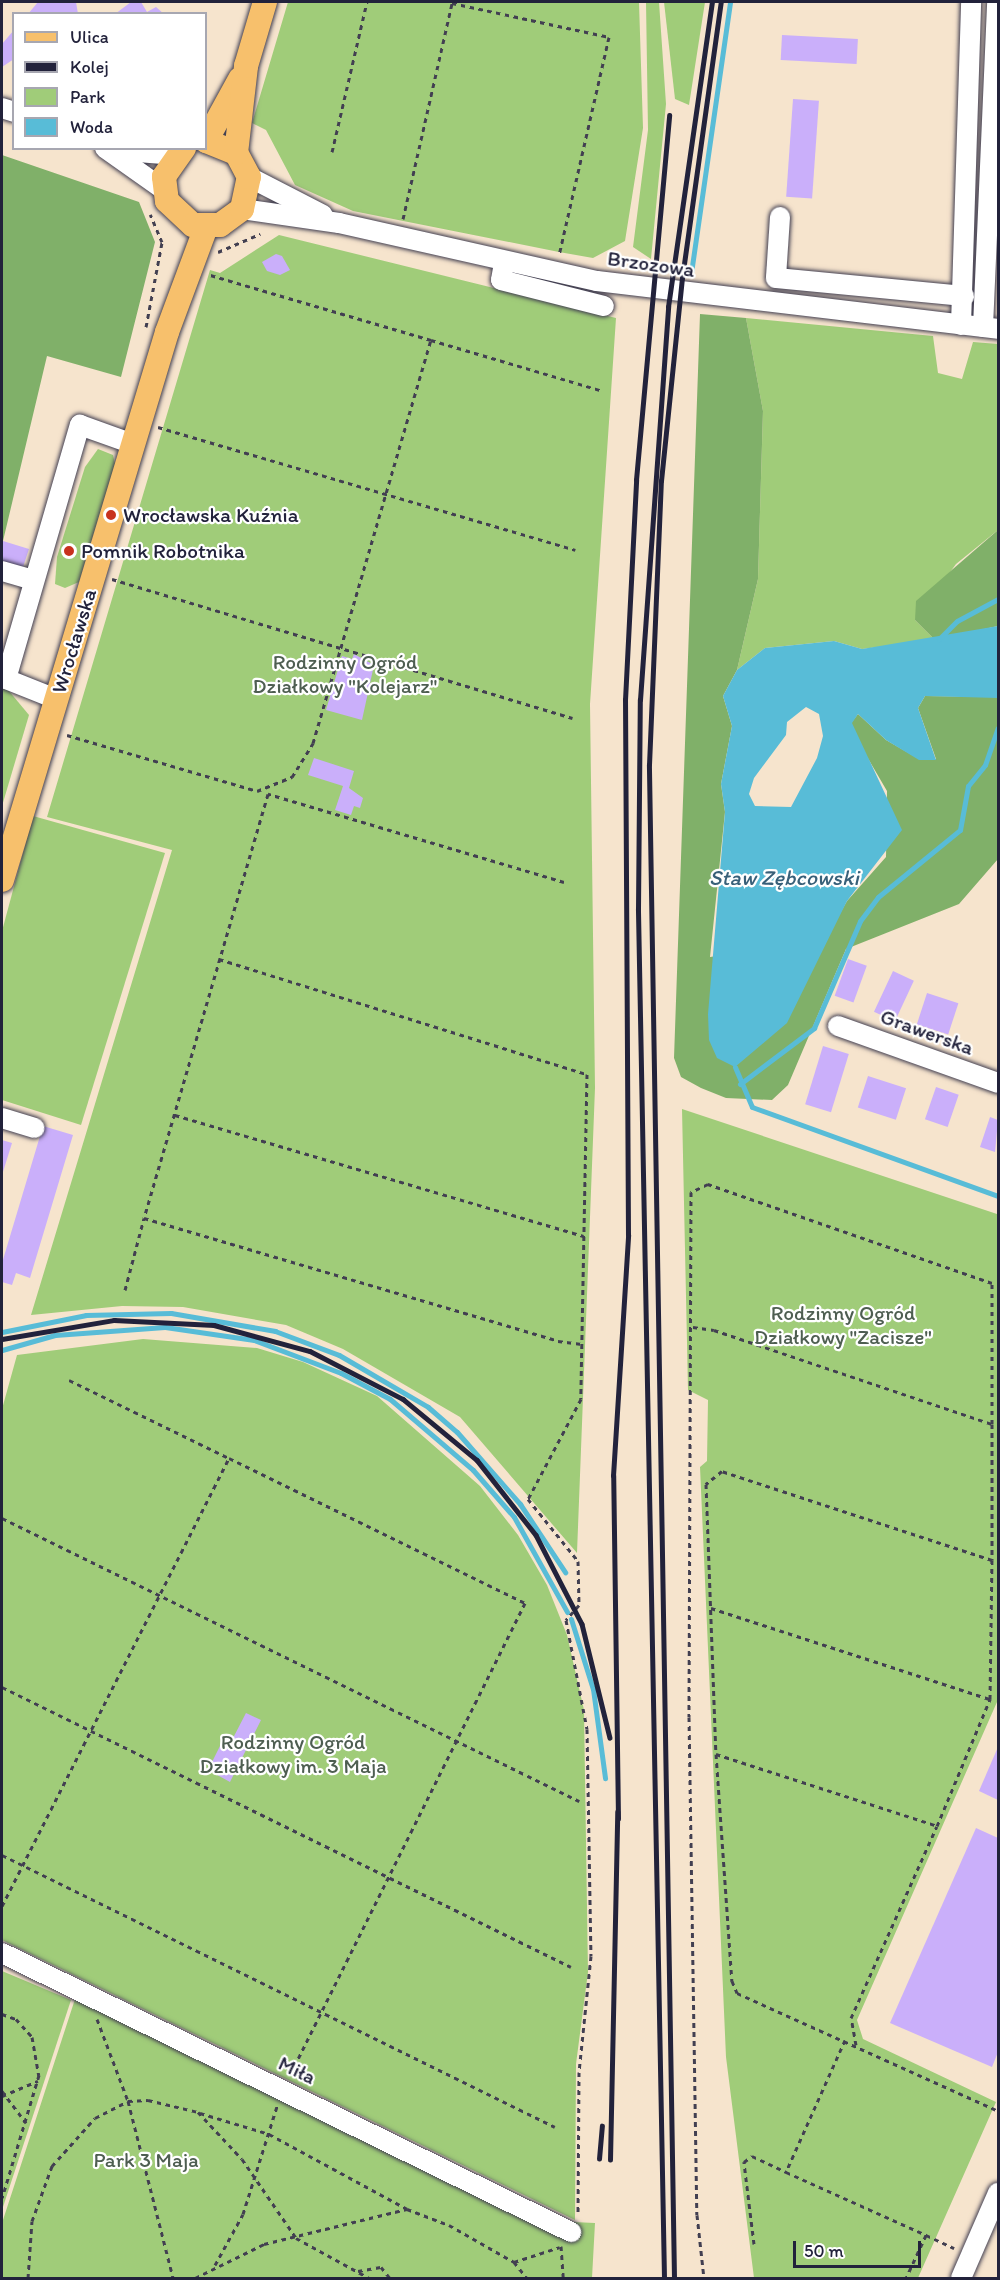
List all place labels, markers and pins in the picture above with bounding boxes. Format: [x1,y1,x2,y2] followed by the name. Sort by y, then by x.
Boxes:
[123,502,299,528] place label: Wrocławska Kuźnia
[104,508,118,522] marker: Wrocławska Kuźnia
[81,538,245,564] place label: Pomnik Robotnika
[62,544,76,558] marker: Pomnik Robotnika

